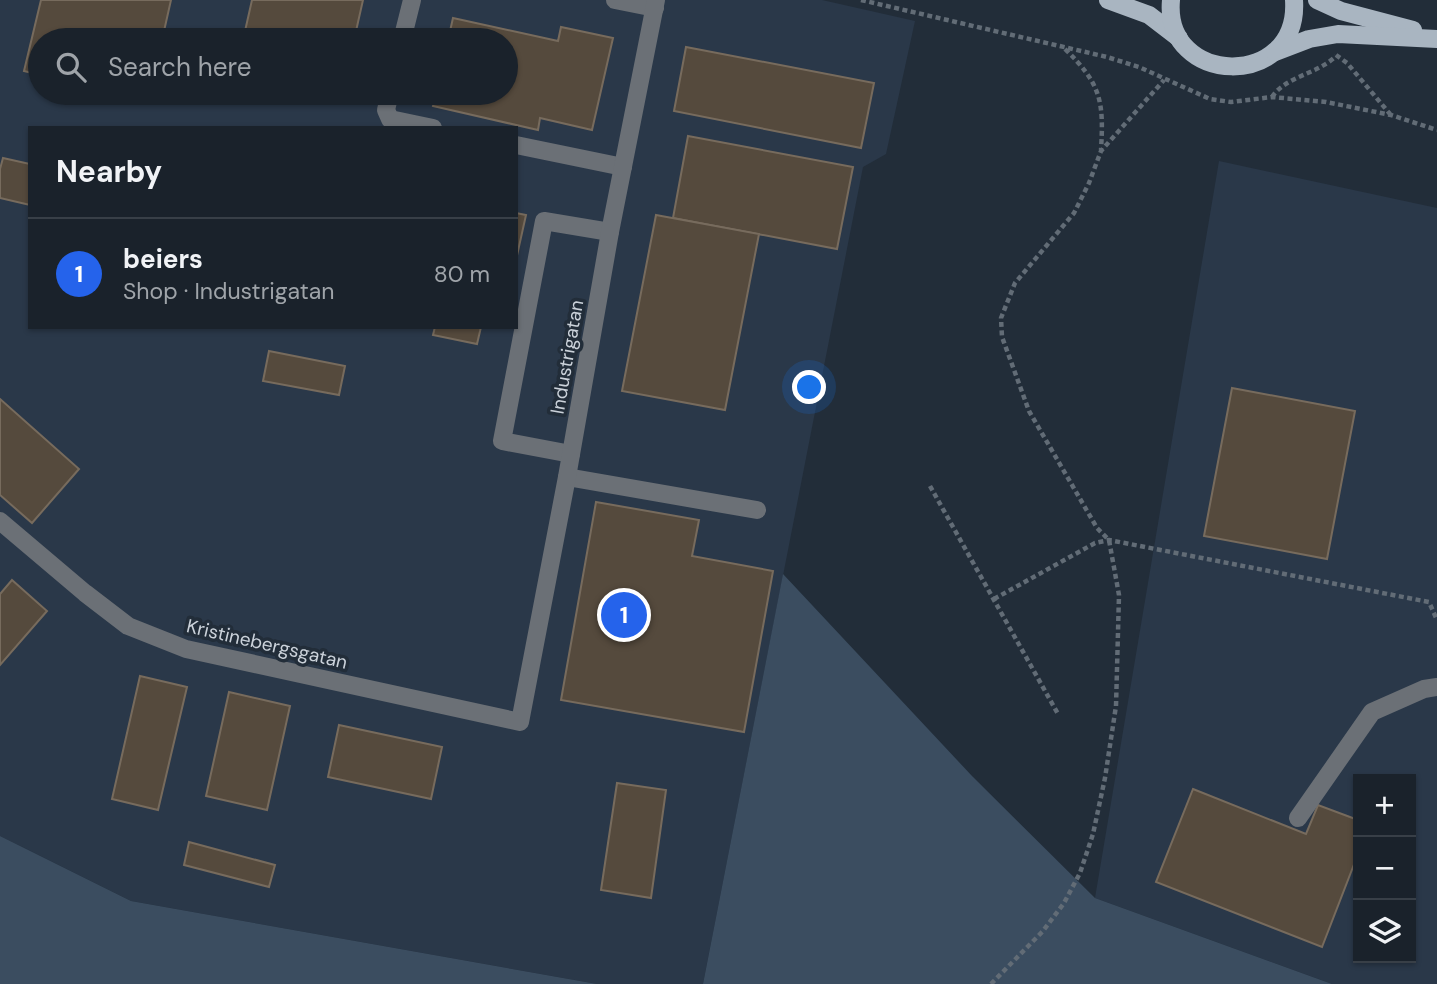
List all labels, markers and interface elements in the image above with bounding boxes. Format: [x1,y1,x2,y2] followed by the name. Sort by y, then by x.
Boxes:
[28,28,518,105] search box
[52,48,90,86] icon: search
[108,50,251,84] text: Search here
[56,152,162,191] text: Nearby
[123,242,203,276] text: beiers
[75,259,83,289] text: 1
[434,259,490,289] text: 80 m
[123,276,334,306] text: Shop · Industrigatan
[545,298,589,416] street label: Industrigatan
[792,370,826,404] your location
[601,589,647,641] pin: 1
[184,613,350,675] street label: Kristinebergsgatan
[1353,774,1416,963] map controls
[1353,774,1416,837] button: +
[1353,837,1416,900] button: −
[1353,900,1416,963] button: layers

